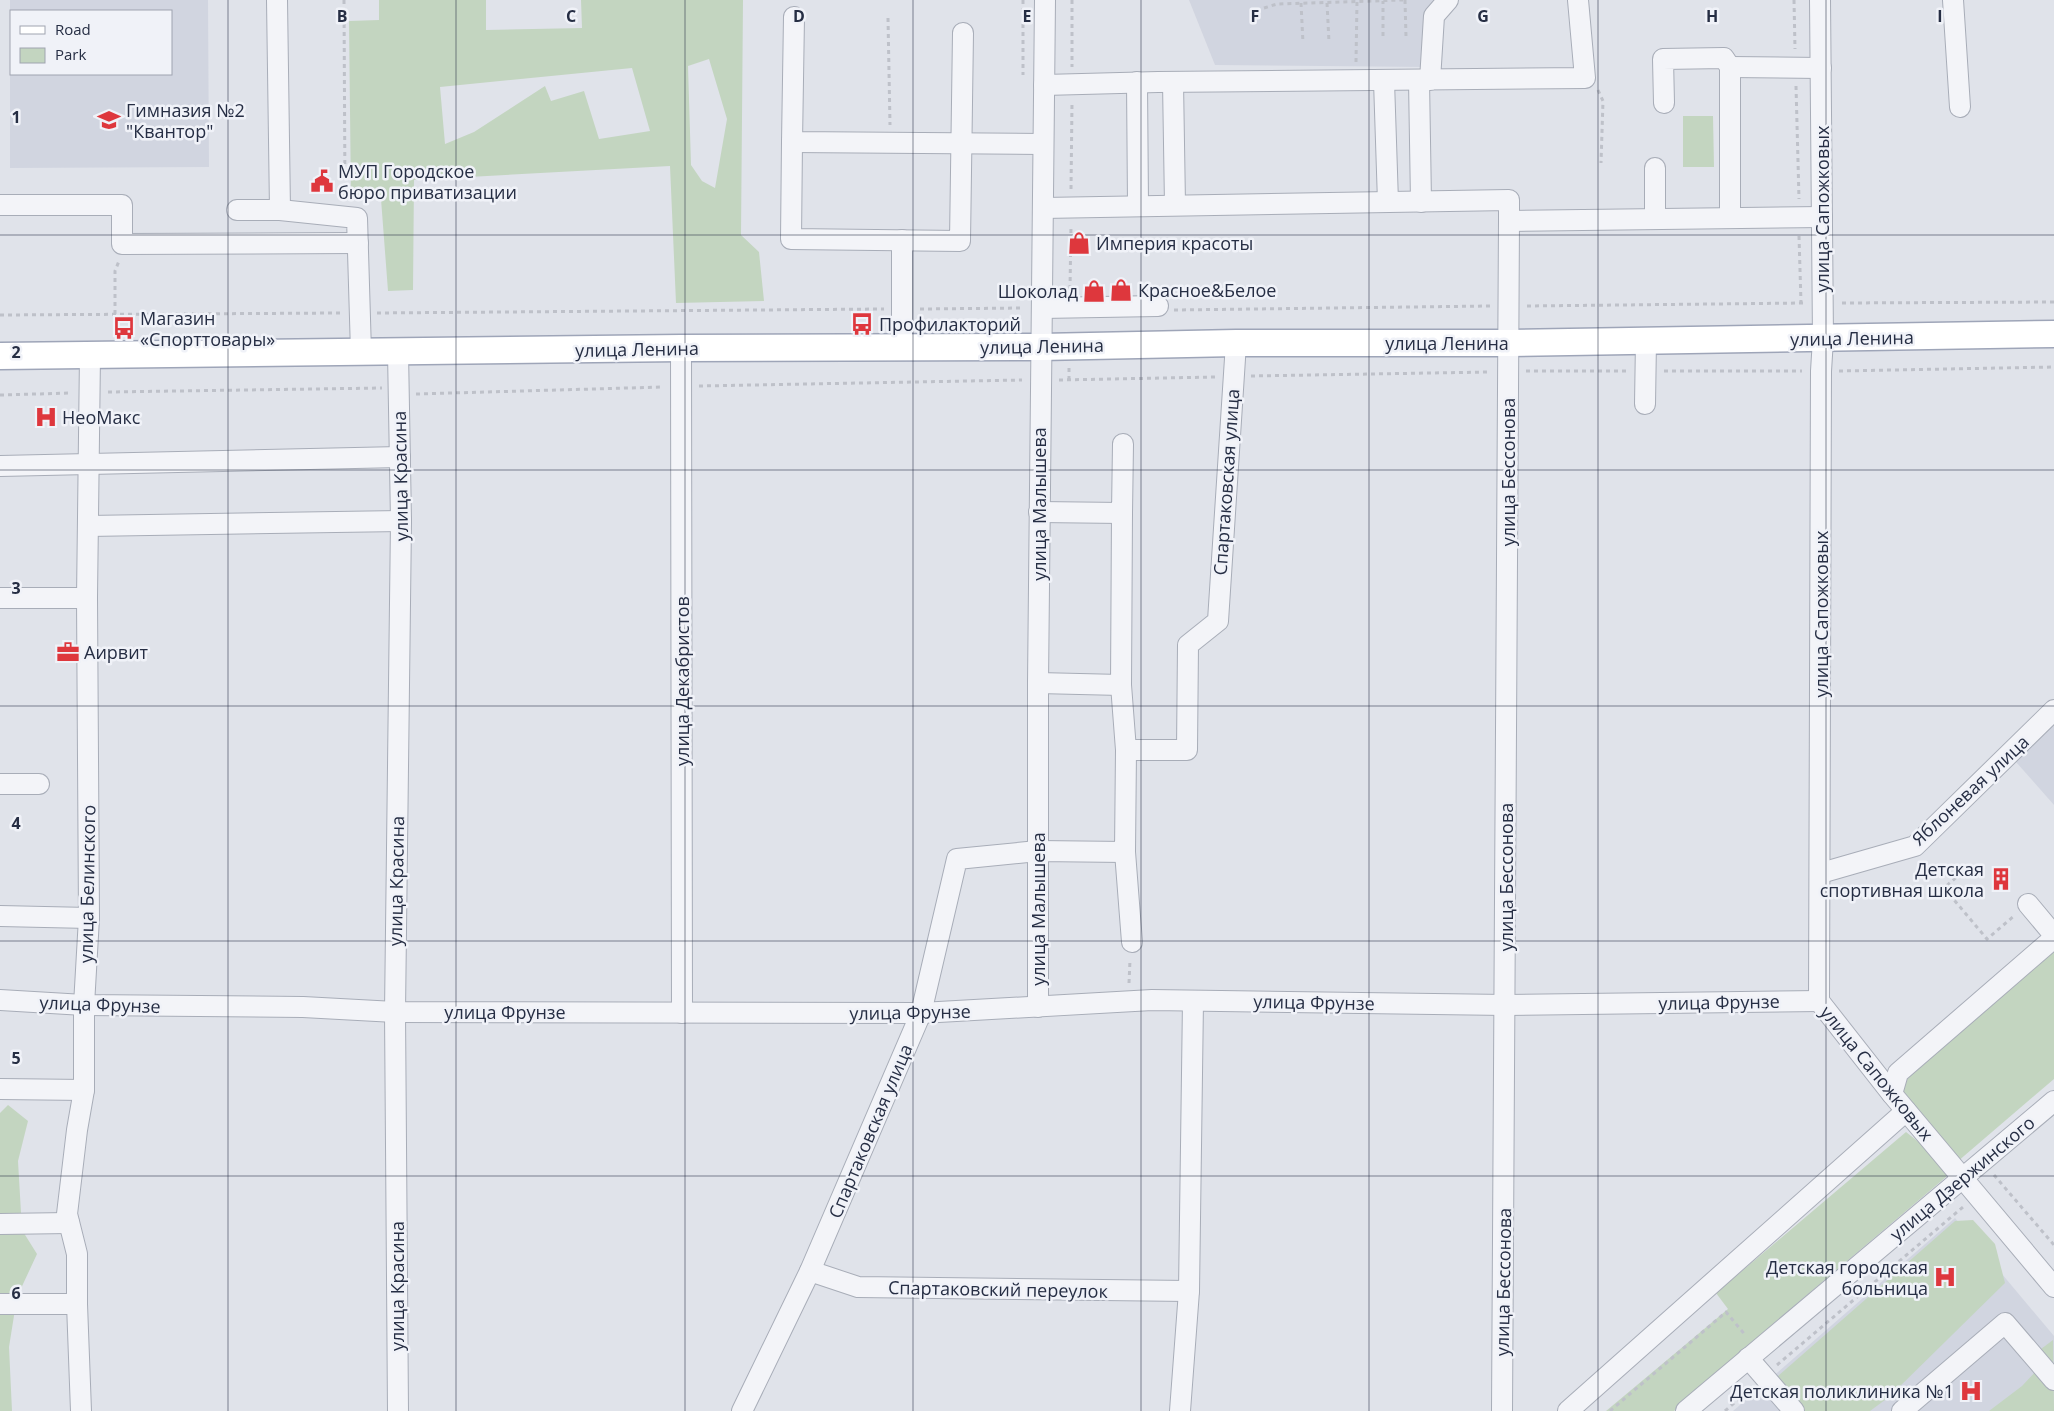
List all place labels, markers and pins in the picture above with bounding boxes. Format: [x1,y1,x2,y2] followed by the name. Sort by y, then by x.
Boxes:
[126,98,245,143] place label: Гимназия №2 "Квантор"
[96,107,122,133] school or university icon: Гимназия №2 "Квантор"
[338,159,517,204] place label: МУП Городское бюро приватизации
[309,168,335,194] public building icon: МУП Городское бюро приватизации
[1066,230,1092,256] shop icon: Империя красоты
[1096,231,1253,255] place label: Империя красоты
[1108,277,1134,303] shop icon: Красное&Белое
[1081,278,1107,304] shop icon: Шоколад
[1138,278,1276,302] place label: Красное&Белое
[998,279,1078,303] place label: Шоколад
[140,306,275,351] place label: Магазин «Спорттовары»
[849,311,875,337] bus stop icon: Профилакторий
[879,312,1021,336] place label: Профилакторий
[111,315,137,341] bus stop icon: Магазин «Спорттовары»
[33,404,59,430] hospital icon: НеоМакс
[62,405,141,429] place label: НеоМакс
[55,639,81,665] office icon: Аирвит
[84,640,149,664] place label: Аирвит
[1820,857,1984,902] place label: Детская спортивная школа
[1988,866,2014,892] building icon: Детская спортивная школа
[1766,1255,1928,1300] place label: Детская городская больница
[1932,1264,1958,1290] hospital icon: Детская городская больница
[1958,1378,1984,1404] hospital icon: Детская поликлиника №1
[1730,1379,1954,1403] place label: Детская поликлиника №1

